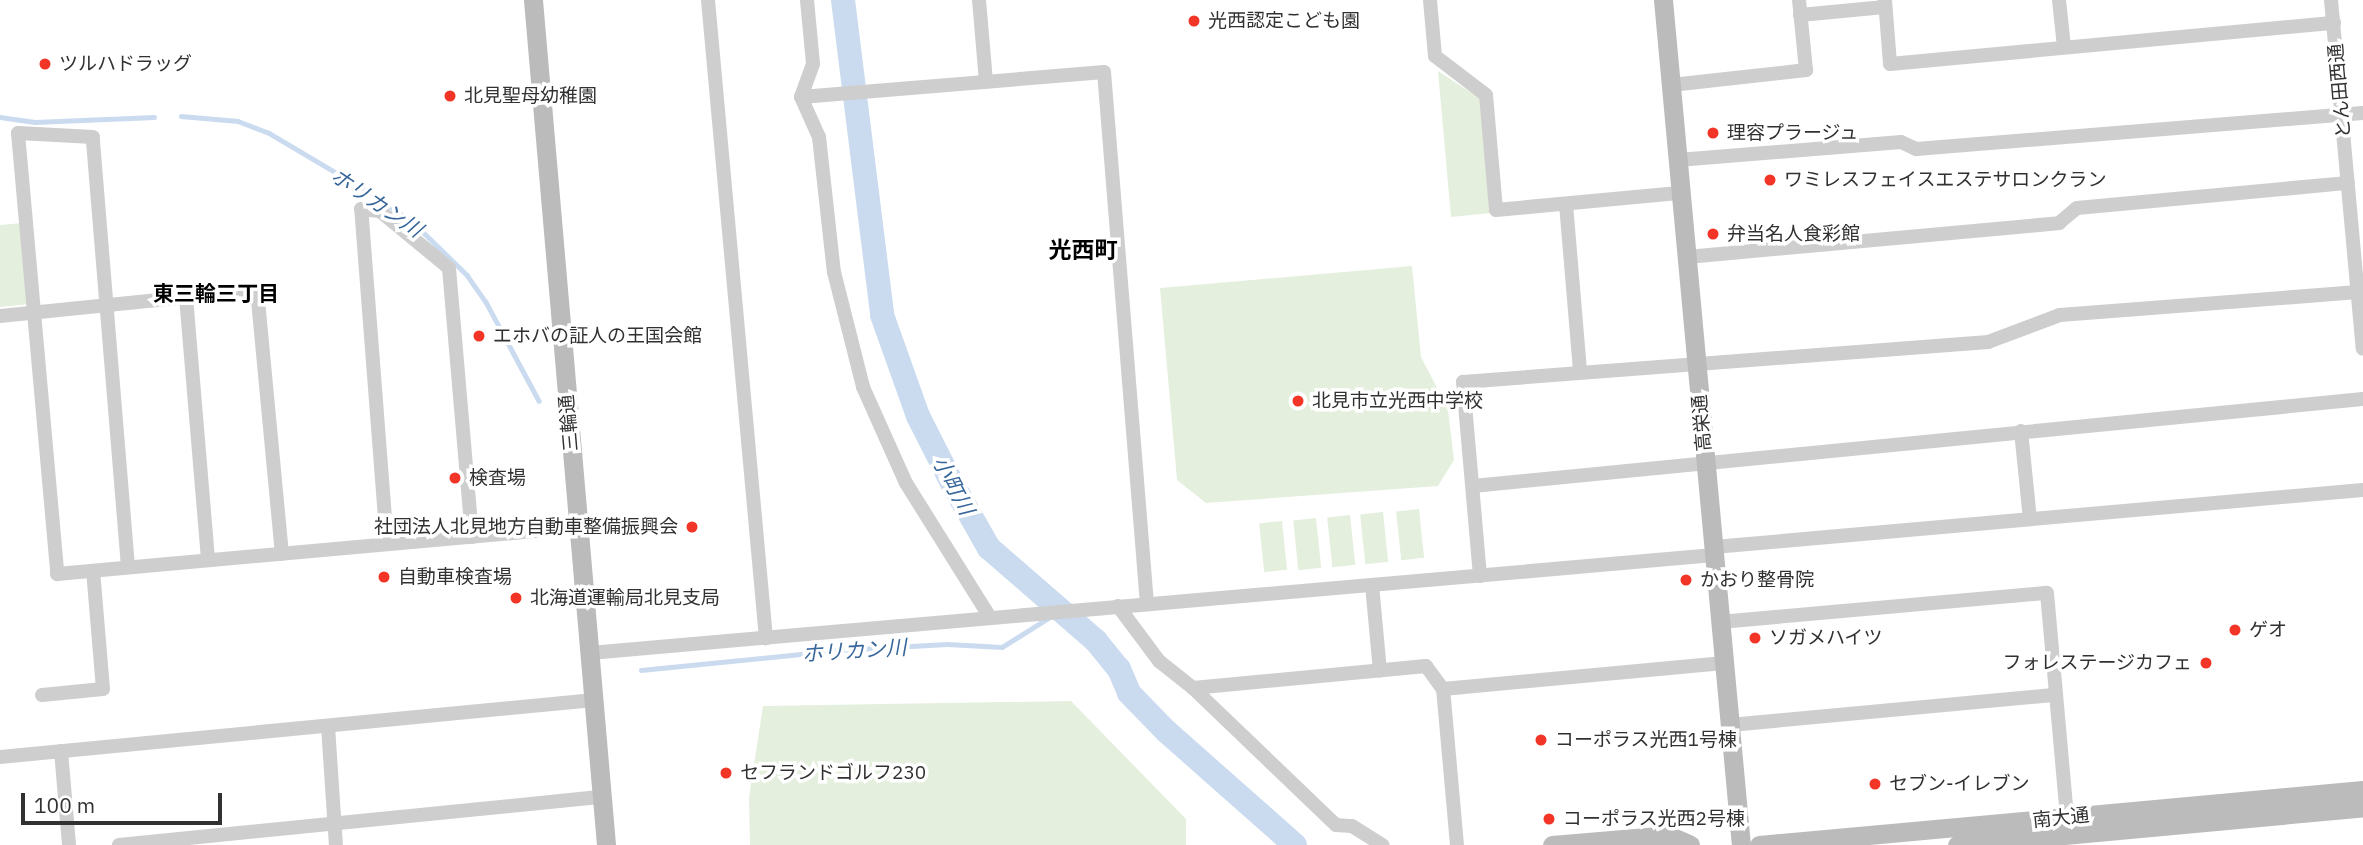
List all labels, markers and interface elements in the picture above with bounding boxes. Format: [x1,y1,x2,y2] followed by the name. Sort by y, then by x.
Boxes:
[1208,10,1360,32] place label: 光西認定こども園
[1186,13,1202,29] marker: 光西認定こども園
[2325,43,2355,139] street label: とん田西通
[59,53,192,75] place label: ツルハドラッグ
[37,56,53,72] marker: ツルハドラッグ
[464,85,597,107] place label: 北見聖母幼稚園
[442,88,458,104] marker: 北見聖母幼稚園
[1727,122,1860,144] place label: 理容プラージュ
[1705,125,1721,141] marker: 理容プラージュ
[326,162,428,242] water label: ホリカン川
[1784,169,2107,191] place label: ワミレスフェイスエステサロンクラン
[1762,172,1778,188] marker: ワミレスフェイスエステサロンクラン
[1727,223,1860,245] place label: 弁当名人食彩館
[1705,226,1721,242] marker: 弁当名人食彩館
[1049,235,1117,263] district label: 光西町
[153,280,279,306] district label: 東三輪三丁目
[493,325,702,347] place label: エホバの証人の王国会館
[471,328,487,344] marker: エホバの証人の王国会館
[1312,390,1483,412] place label: 北見市立光西中学校
[1290,393,1306,409] marker: 北見市立光西中学校
[555,394,583,452] street label: 三輪通
[1688,394,1716,452] street label: 高栄通
[928,451,980,519] water label: 小町川
[469,467,526,489] place label: 検査場
[447,470,463,486] marker: 検査場
[374,516,678,538] place label: 社団法人北見地方自動車整備振興会
[684,519,700,535] marker: 社団法人北見地方自動車整備振興会
[398,566,512,588] place label: 自動車検査場
[376,569,392,585] marker: 自動車検査場
[1700,569,1814,591] place label: かおり整骨院
[1678,572,1694,588] marker: かおり整骨院
[530,587,720,609] place label: 北海道運輸局北見支局
[508,590,524,606] marker: 北海道運輸局北見支局
[2249,619,2287,641] place label: ゲオ
[2227,622,2243,638] marker: ゲオ
[1769,627,1883,649] place label: ソガメハイツ
[1747,630,1763,646] marker: ソガメハイツ
[801,634,907,666] water label: ホリカン川
[2002,652,2192,674] place label: フォレステージカフェ
[2198,655,2214,671] marker: フォレステージカフェ
[1555,729,1737,751] place label: コーポラス光西1号棟
[1533,732,1549,748] marker: コーポラス光西1号棟
[740,762,926,784] place label: セフランドゴルフ230
[718,765,734,781] marker: セフランドゴルフ230
[1889,773,2030,795] place label: セブン-イレブン
[1867,776,1883,792] marker: セブン-イレブン
[24,778,226,822] scale bar
[34,791,95,819] text: 100 m
[2031,804,2091,832] street label: 南大通
[1563,808,1745,830] place label: コーポラス光西2号棟
[1541,811,1557,827] marker: コーポラス光西2号棟

